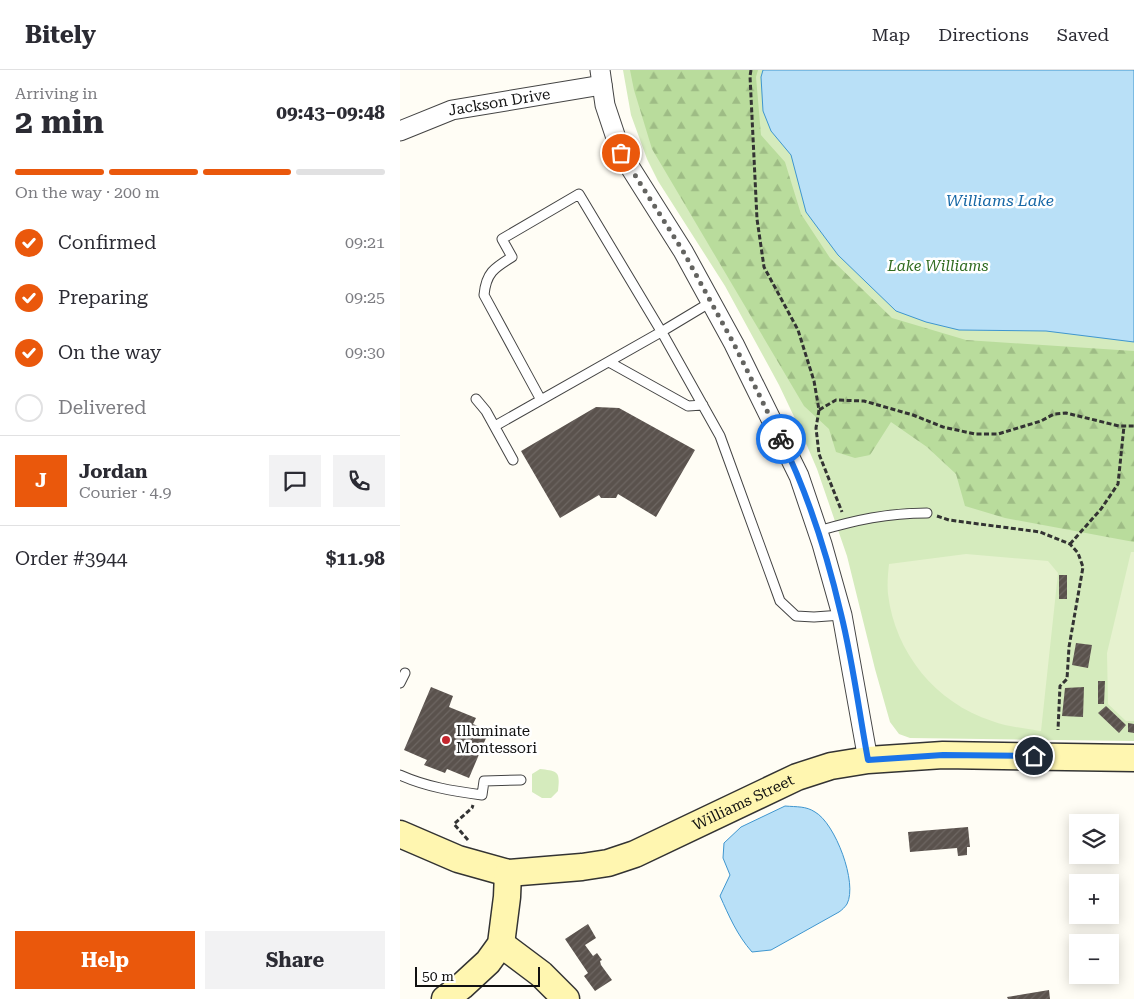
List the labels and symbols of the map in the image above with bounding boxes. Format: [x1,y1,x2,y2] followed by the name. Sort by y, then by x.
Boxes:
[447,85,551,119] street label: Jackson Drive
[600,132,642,174] pin
[946,191,1054,210] water label: Williams Lake
[886,257,989,275] park label: Lake Williams
[756,414,806,464] courier
[456,722,537,757] place label: Illuminate Montessori
[440,734,452,746] marker: Illuminate Montessori
[1013,735,1055,777] pin
[690,771,797,834] street label: Williams Street
[415,964,540,987] scale bar

